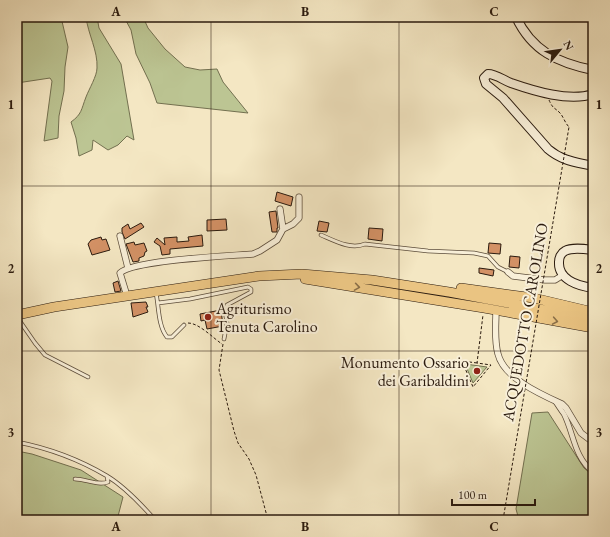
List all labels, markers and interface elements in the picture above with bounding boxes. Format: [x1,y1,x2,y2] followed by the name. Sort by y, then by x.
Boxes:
[110,3,121,20] text: A
[301,3,309,20] text: B
[489,3,499,20] text: C
[540,30,580,70] north arrow
[560,38,577,53] text: N
[8,96,15,113] text: 1
[596,96,603,113] text: 1
[497,221,553,424] street label: ACQUEDOTTO CAROLINO
[8,260,15,277] text: 2
[596,260,603,277] text: 2
[354,282,361,291] one-way arrow
[215,298,318,337] place label: Agriturismo Tenuta Carolino
[203,312,213,322] marker: Agriturismo Tenuta Carolino
[552,316,558,325] one-way arrow
[341,352,469,391] place label: Monumento Ossario dei Garibaldini
[472,366,482,376] marker: Monumento Ossario dei Garibaldini
[8,424,15,441] text: 3
[596,424,603,441] text: 3
[452,481,535,507] scale bar
[458,487,488,503] text: 100 m
[110,518,121,535] text: A
[301,518,309,535] text: B
[489,518,499,535] text: C

